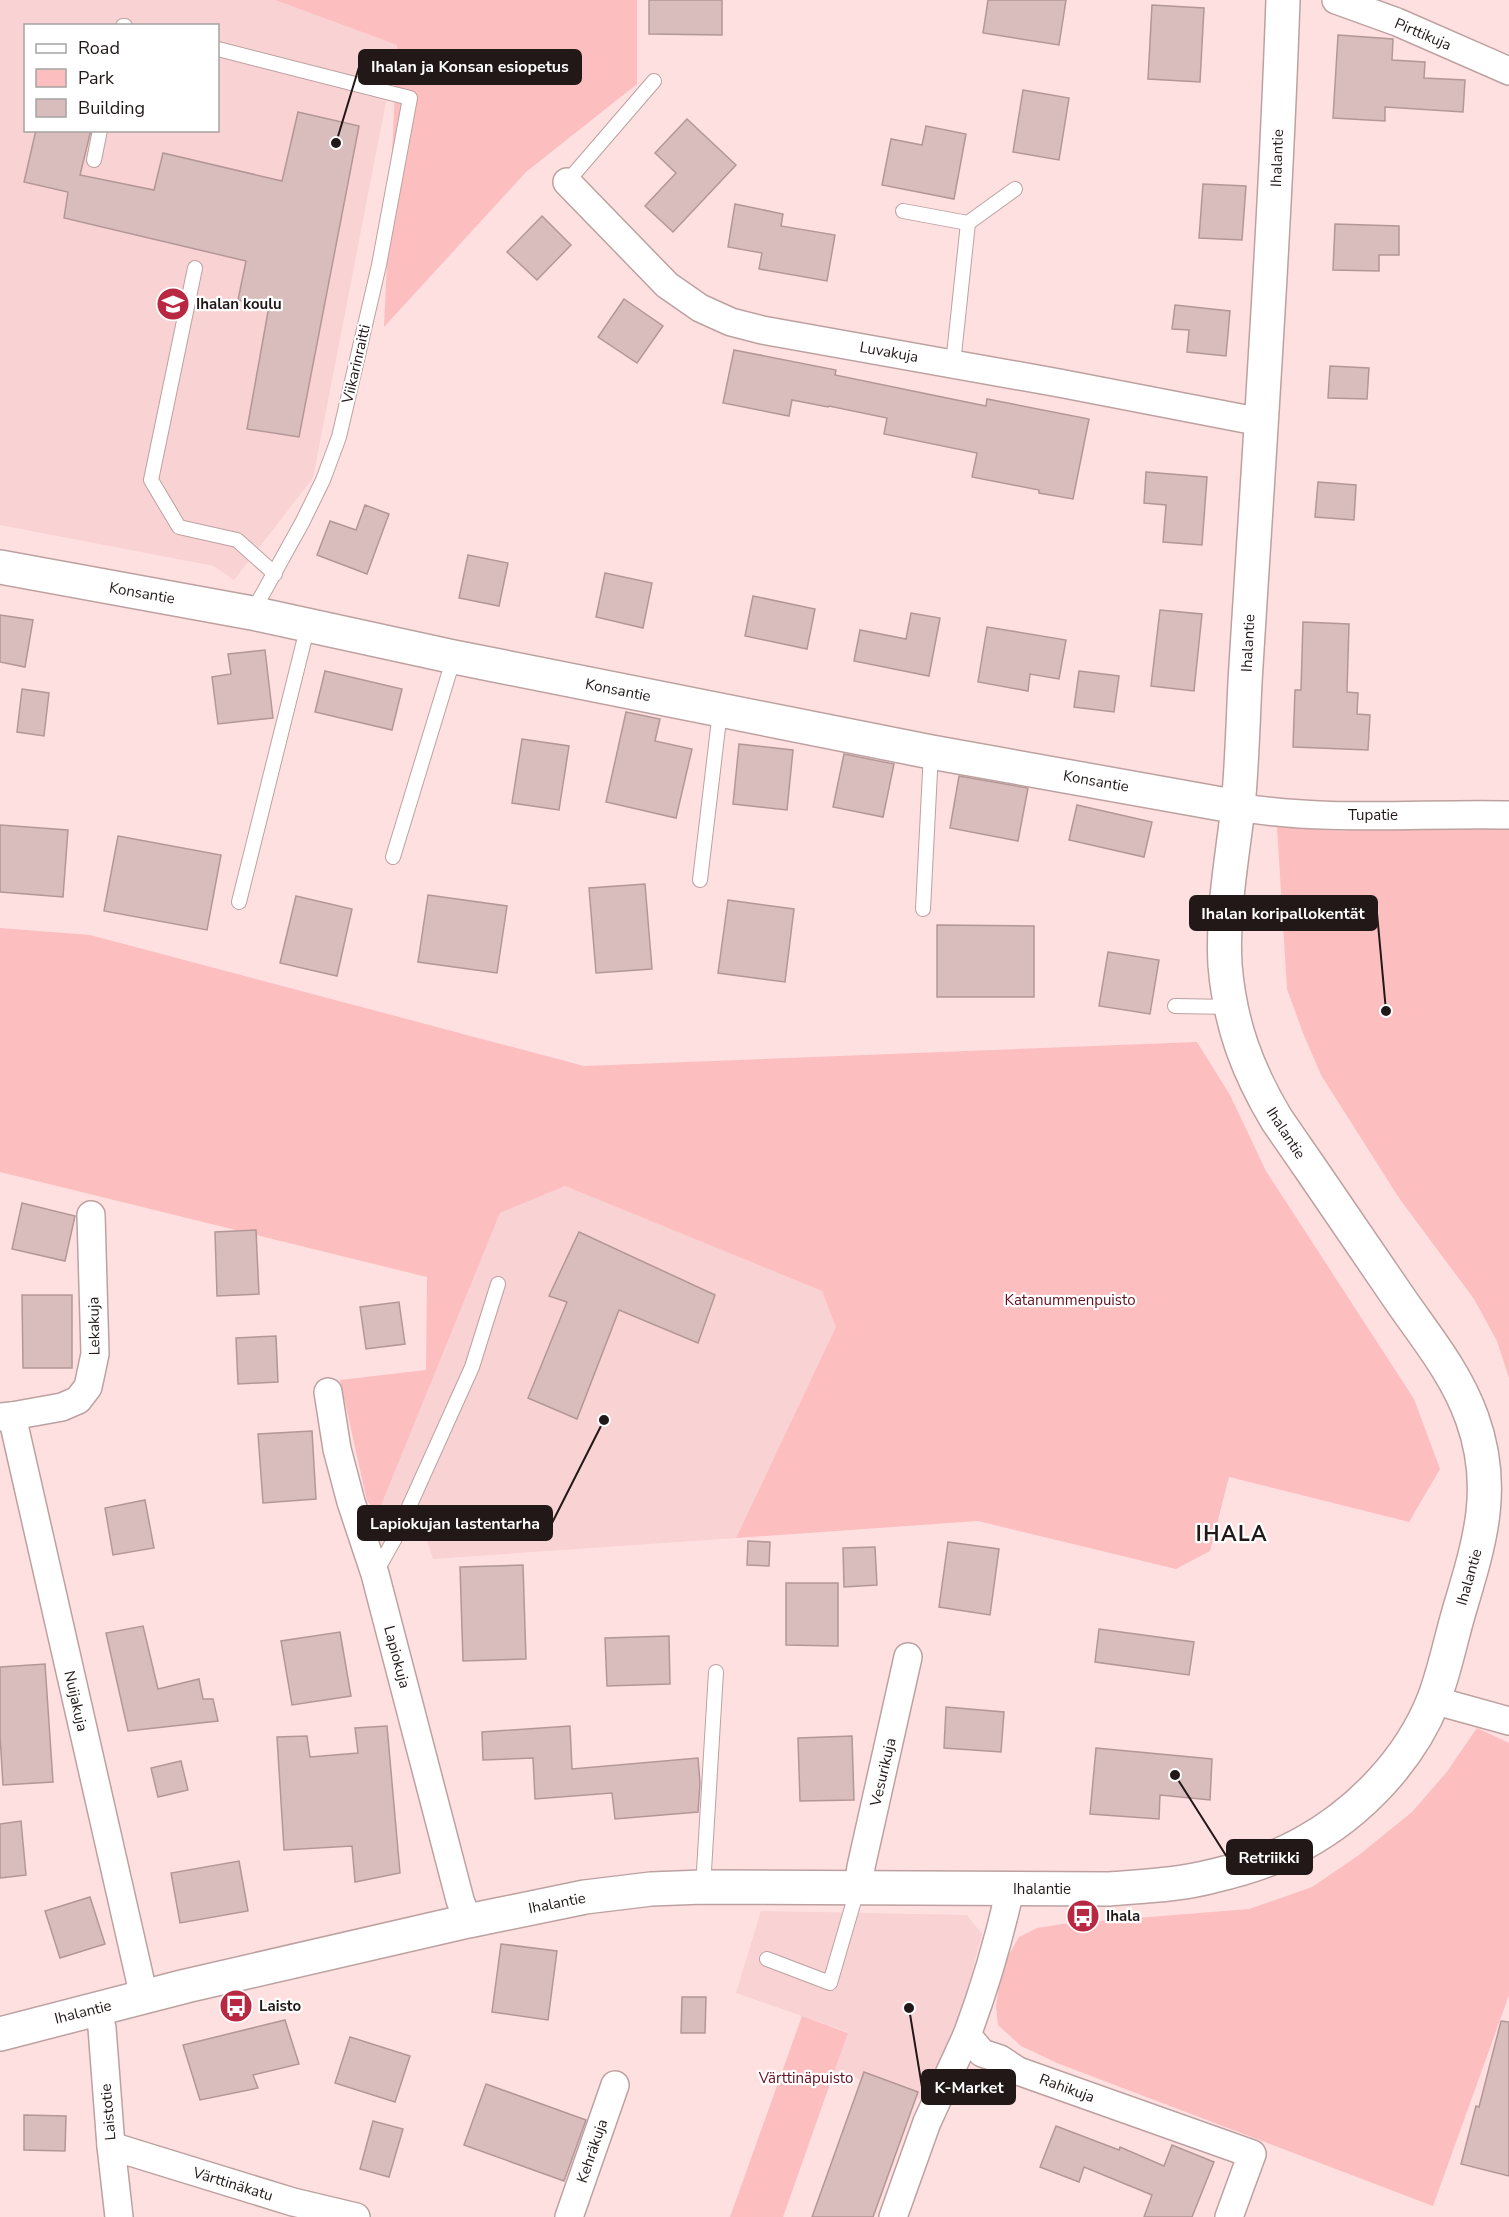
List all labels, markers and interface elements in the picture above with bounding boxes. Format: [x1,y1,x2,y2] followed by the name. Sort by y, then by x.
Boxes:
[1392,13,1454,55] street label: Pirttikuja
[24,24,219,132] legend
[78,36,120,60] text: Road
[359,50,581,84] callout: Ihalan ja Konsan esiopetus
[371,56,569,78] text: Ihalan ja Konsan esiopetus
[78,66,115,90] text: Park
[78,96,145,120] text: Building
[1266,129,1288,187] street label: Ihalantie
[155,286,191,322] school or university icon: Ihalan koulu
[196,294,282,314] place label: Ihalan koulu
[337,323,375,406] street label: Viikarinraitti
[858,337,920,367] street label: Luvakuja
[108,577,176,609] street label: Konsantie
[1236,614,1260,672] street label: Ihalantie
[583,674,653,706] street label: Konsantie
[1062,765,1130,797] street label: Konsantie
[1348,805,1398,825] street label: Tupatie
[1190,896,1377,930] callout: Ihalan koripallokentät
[1201,903,1366,925] text: Ihalan koripallokentät
[1262,1103,1310,1163] street label: Ihalantie
[1005,1290,1135,1310] park label: Katanummenpuisto
[83,1296,105,1356] street label: Lekakuja
[358,1506,552,1540] callout: Lapiokujan lastentarha
[370,1513,540,1535] text: Lapiokujan lastentarha
[1196,1520,1268,1548] district label: IHALA
[1451,1546,1487,1608] street label: Ihalantie
[379,1623,415,1691] street label: Lapiokuja
[59,1669,93,1733] street label: Nuijakuja
[865,1736,901,1809] street label: Vesurikuja
[1227,1840,1312,1874] callout: Retriikki
[1238,1847,1300,1869] text: Retriikki
[1013,1879,1071,1899] street label: Ihalantie
[527,1888,587,1918] street label: Ihalantie
[1065,1898,1101,1934] bus stop icon: Ihala
[1106,1906,1140,1926] place label: Ihala
[218,1988,254,2024] bus stop icon: Laisto
[52,1995,114,2029] street label: Ihalantie
[259,1996,301,2016] place label: Laisto
[758,2068,853,2088] park label: Värttinäpuisto
[1037,2069,1097,2107] street label: Rahikuja
[922,2070,1015,2104] callout: K-Market
[934,2077,1004,2099] text: K-Market
[96,2083,120,2141] street label: Laistotie
[572,2116,612,2186] street label: Kehräkuja
[190,2162,275,2206] street label: Värttinäkatu

